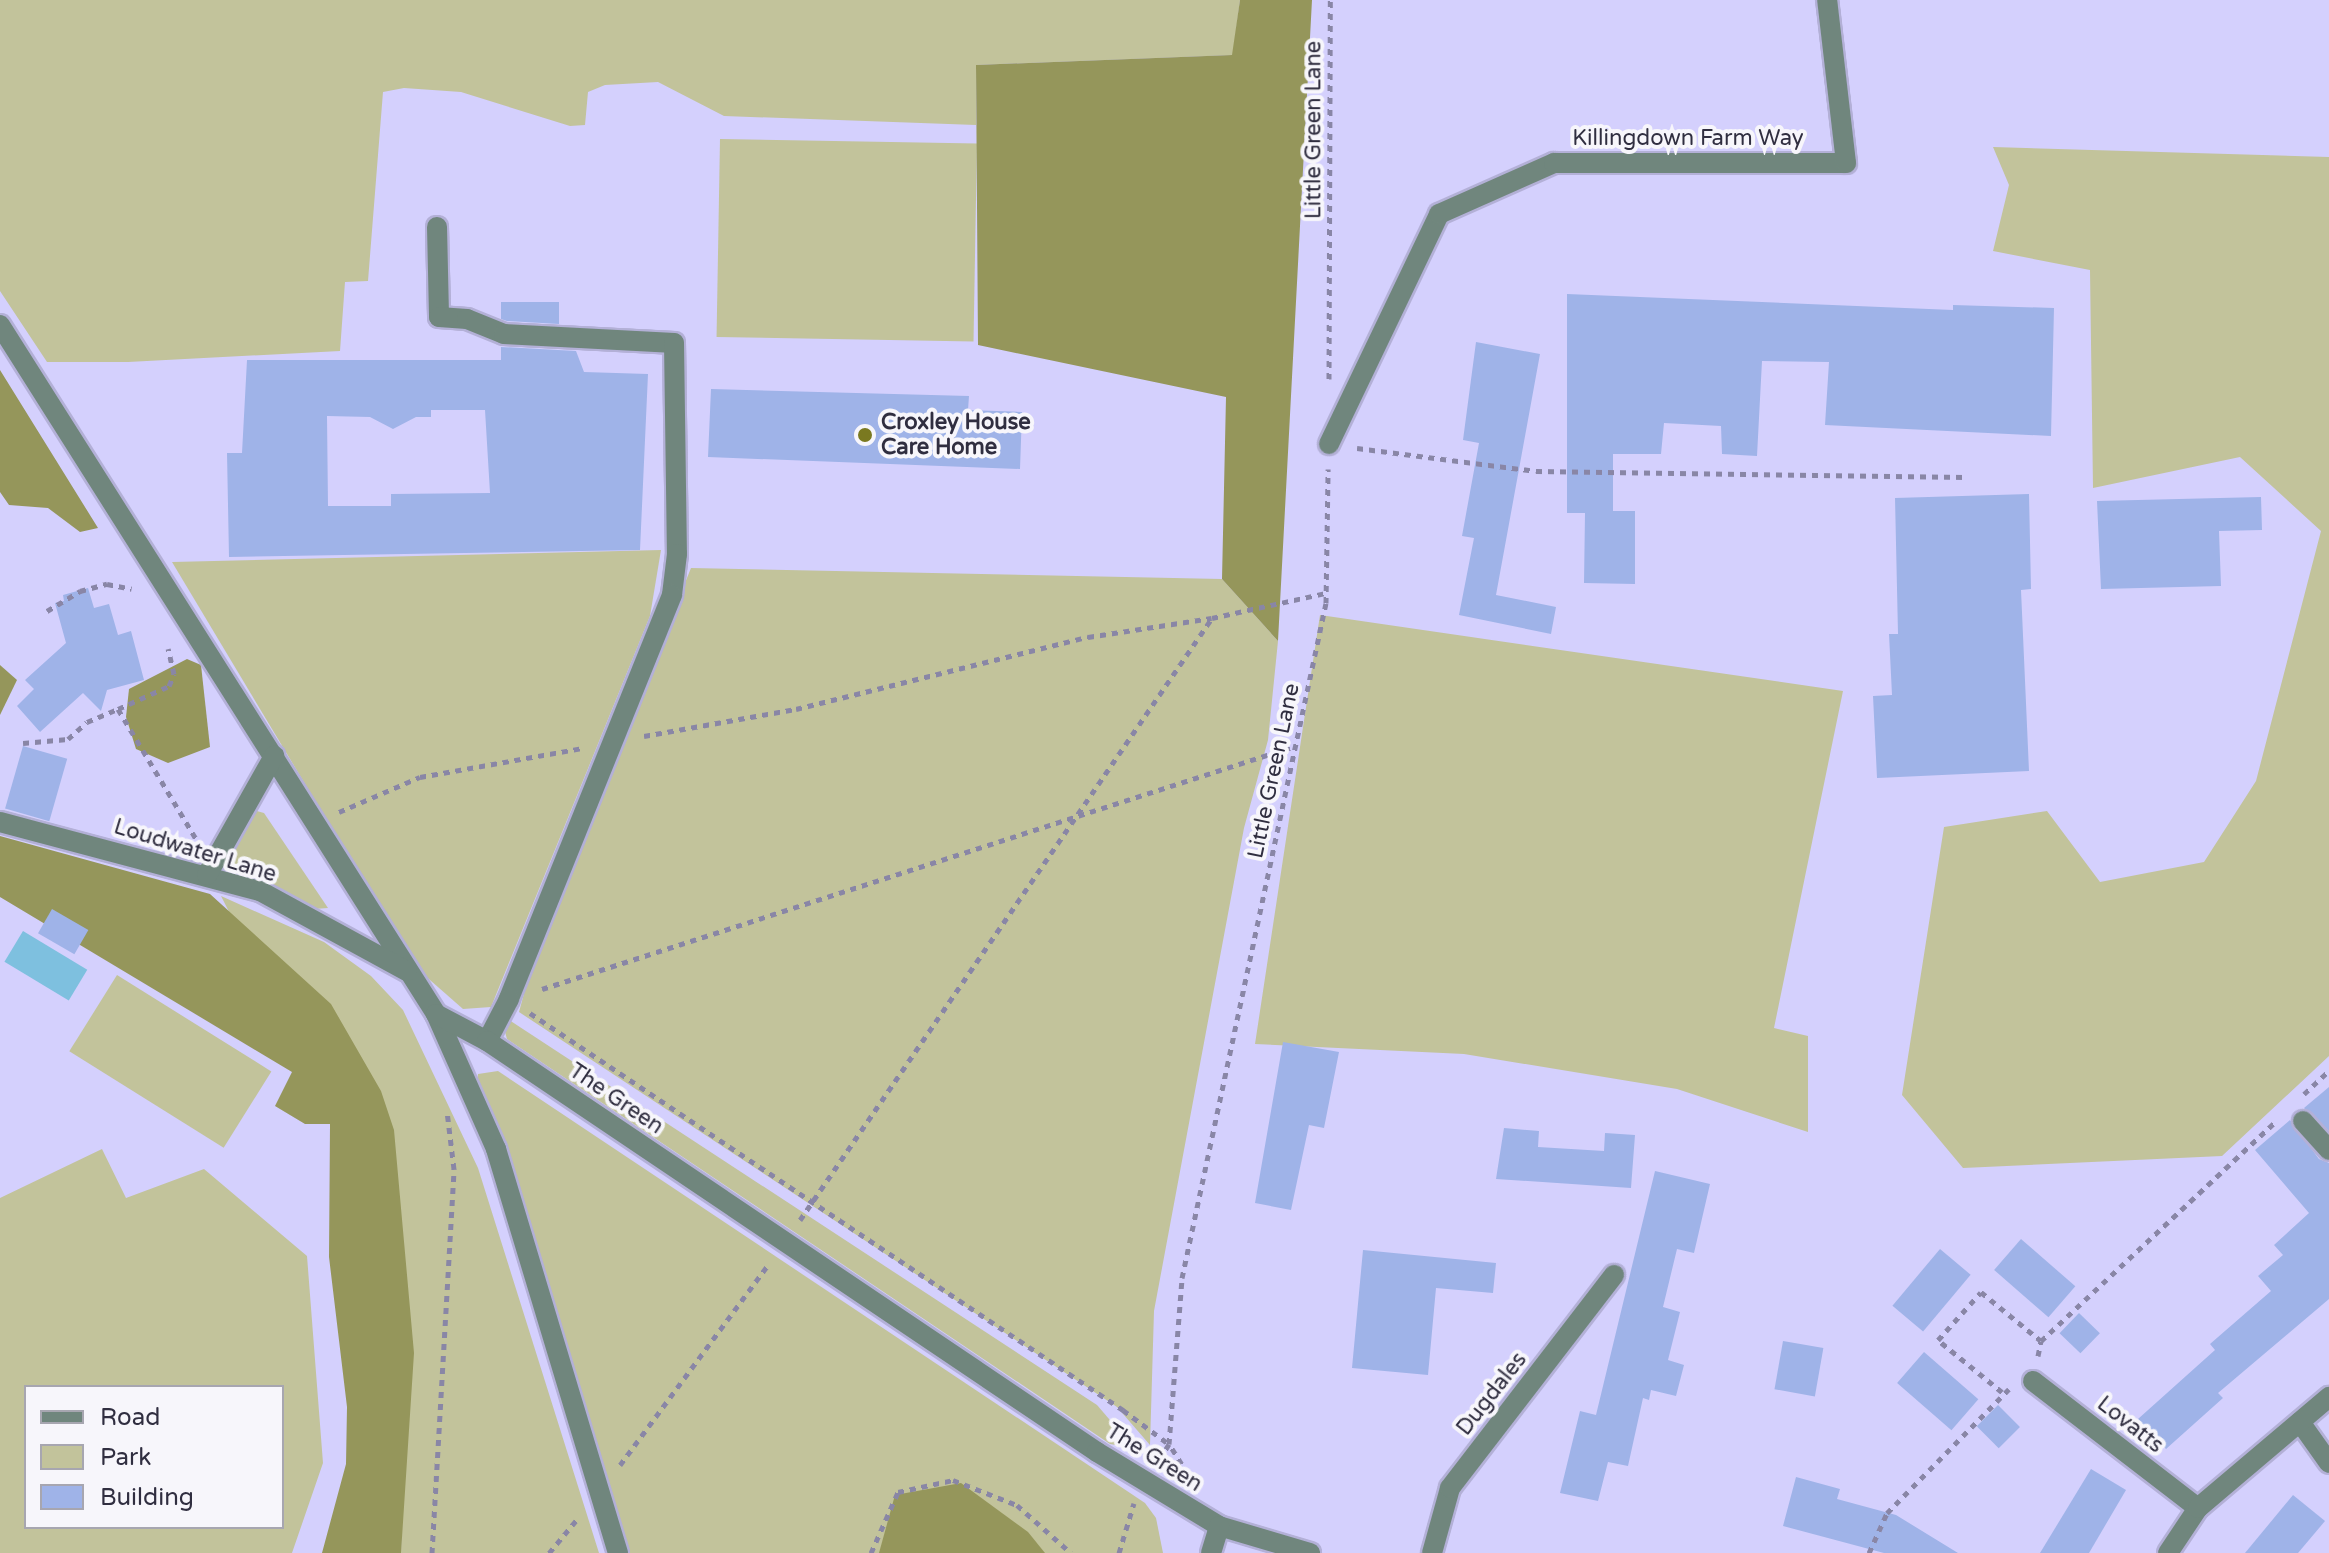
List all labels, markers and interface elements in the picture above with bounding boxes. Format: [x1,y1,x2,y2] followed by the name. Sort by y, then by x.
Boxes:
[1301,41,1327,219] street label: Little Green Lane
[1572,126,1804,152] street label: Killingdown Farm Way
[881,409,1031,460] place label: Croxley House Care Home
[856,426,874,444] marker: Croxley House Care Home
[1243,681,1305,861] street label: Little Green Lane
[111,814,279,888] street label: Loudwater Lane
[564,1058,668,1140] street label: The Green
[1451,1347,1533,1441] street label: Dugdales
[24,1385,284,1529] legend
[2092,1391,2168,1459] street label: Lovatts
[100,1403,160,1432] text: Road
[1101,1418,1207,1498] street label: The Green
[100,1443,151,1472] text: Park
[100,1483,194,1512] text: Building

